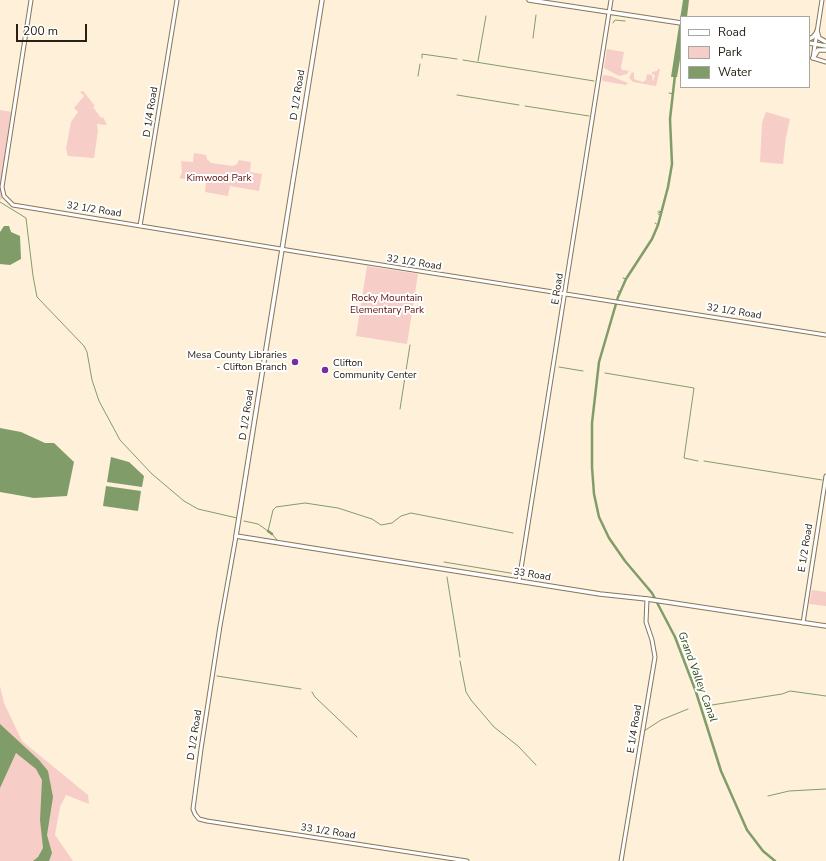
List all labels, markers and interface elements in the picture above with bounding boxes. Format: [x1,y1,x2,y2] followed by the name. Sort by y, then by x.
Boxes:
[18,16,89,42] scale bar
[680,16,810,88] legend
[23,23,58,39] text: 200 m
[718,24,746,40] text: Road
[718,44,742,60] text: Park
[718,64,752,80] text: Water
[288,69,308,121] street label: D 1/2 Road
[141,86,161,138] street label: D 1/4 Road
[187,173,251,185] park label: Kimwood Park
[66,200,122,220] street label: 32 1/2 Road
[386,253,442,273] street label: 32 1/2 Road
[550,272,566,306] street label: E Road
[350,293,424,316] park label: Rocky Mountain Elementary Park
[706,302,762,322] street label: 32 1/2 Road
[188,350,287,374] place label: Mesa County Libraries - Clifton Branch
[290,357,300,367] marker: Mesa County Libraries - Clifton Branch
[333,358,417,382] place label: Clifton Community Center
[320,365,330,375] marker: Clifton Community Center
[237,389,257,441] street label: D 1/2 Road
[796,523,816,573] street label: E 1/2 Road
[512,566,552,584] street label: 33 Road
[675,630,719,724] water label: Grand Valley Canal
[625,704,645,754] street label: E 1/4 Road
[185,709,205,761] street label: D 1/2 Road
[300,822,356,842] street label: 33 1/2 Road

